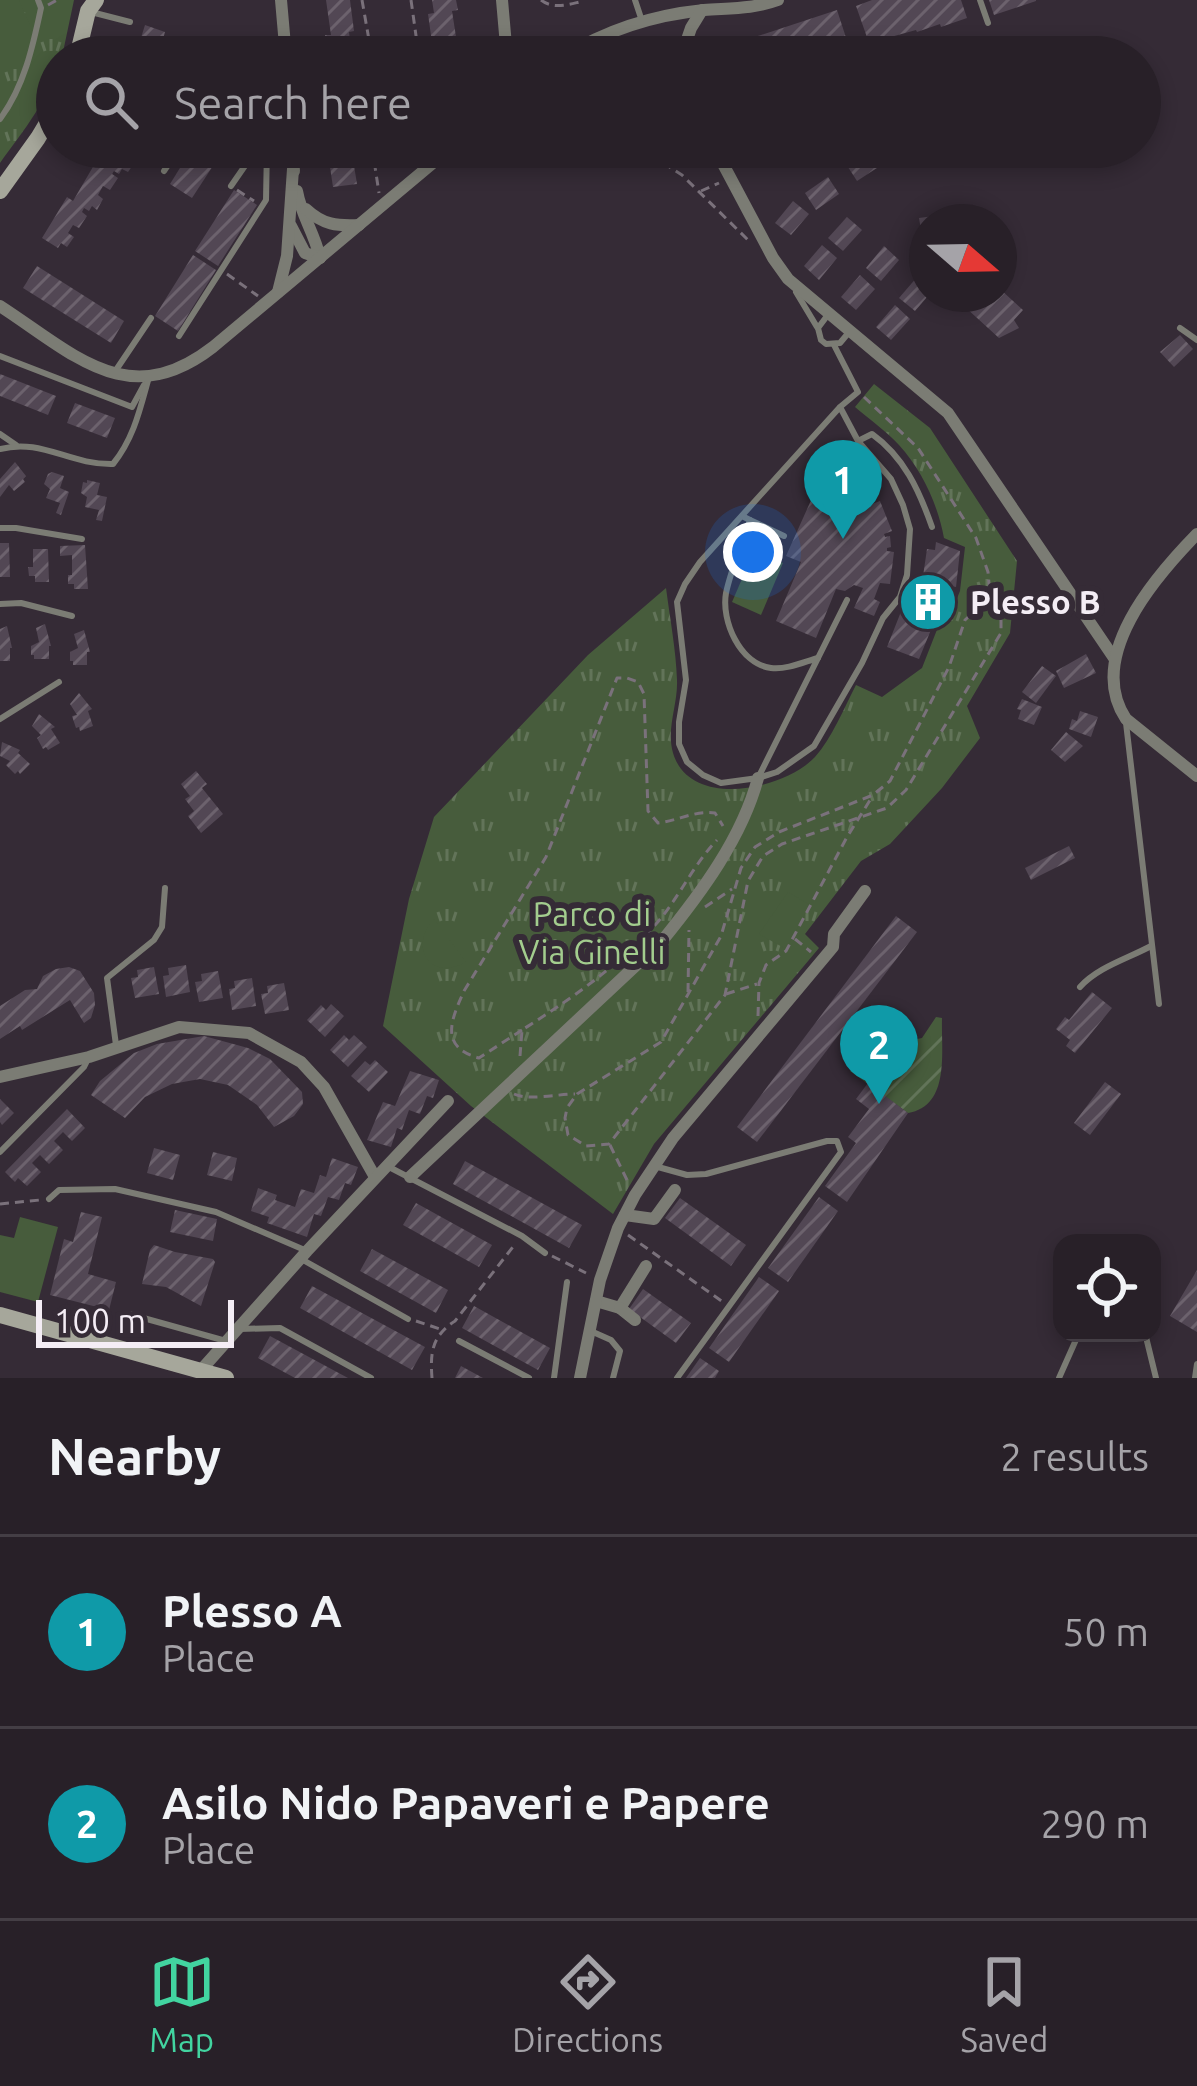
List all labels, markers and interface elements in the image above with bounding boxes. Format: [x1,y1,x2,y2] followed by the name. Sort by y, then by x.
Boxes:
[36,36,1161,168] search box
[78,69,144,135] icon: search
[174,77,412,128] text: Search here
[909,204,1017,312] north arrow
[804,440,882,539] pin: 1
[723,522,783,582] your location
[897,571,959,633] building icon: Plesso B
[970,583,1101,620] place label: Plesso B
[519,895,665,970] park label: Parco di Via Ginelli
[840,1005,918,1104] pin: 2
[1053,1234,1161,1342] map controls
[1053,1234,1161,1342] button: locate
[36,1294,234,1347] scale bar
[54,1302,146,1339] text: 100 m
[48,1427,221,1485] text: Nearby
[1000,1435,1149,1478] text: 2 results
[162,1585,342,1636] text: Plesso A
[76,1610,98,1653] text: 1
[1062,1610,1149,1653] text: 50 m
[162,1636,255,1679] text: Place
[162,1777,770,1828] text: Asilo Nido Papaveri e Papere
[76,1802,98,1845] text: 2
[1040,1802,1149,1845] text: 290 m
[162,1828,255,1871] text: Place
[149,1949,215,2058] tab: Map
[512,1949,663,2058] tab: Directions
[960,1949,1048,2058] tab: Saved

